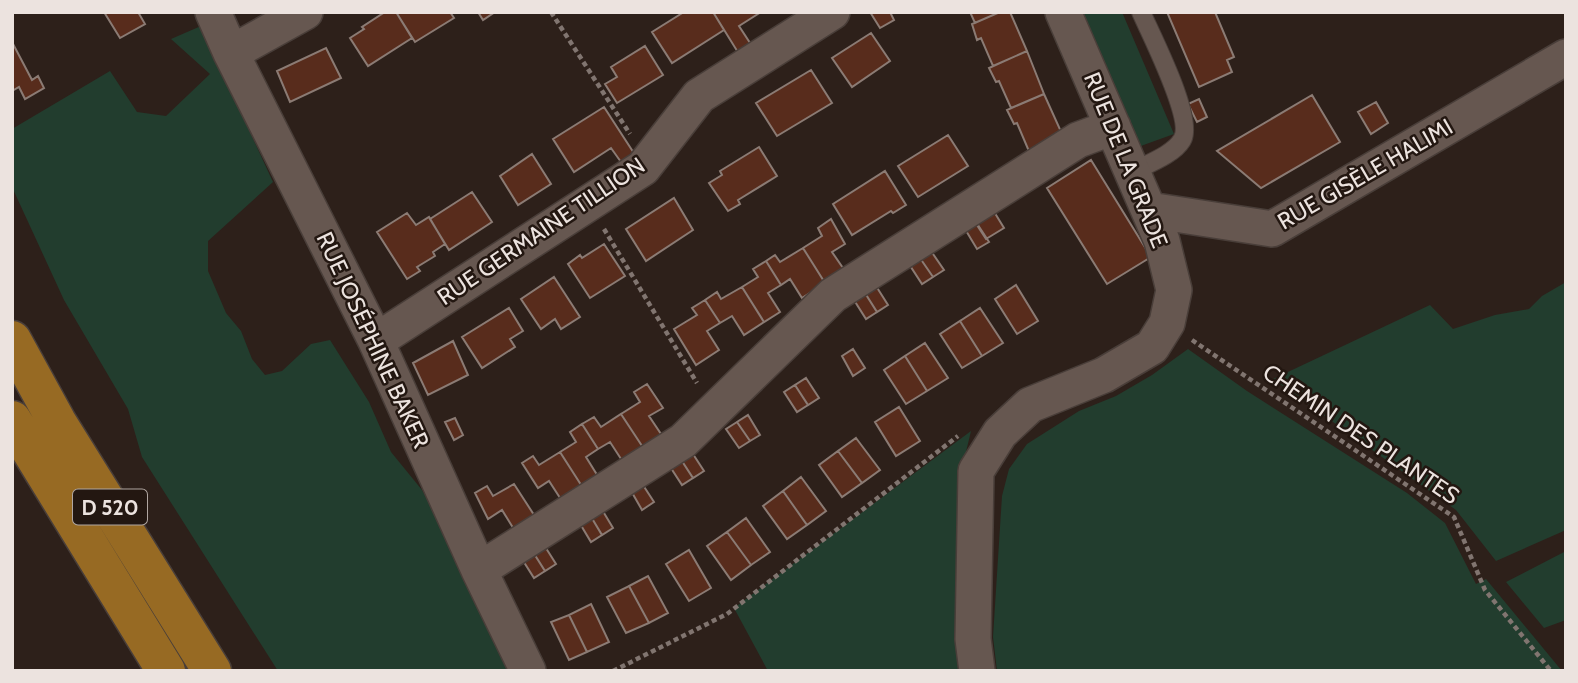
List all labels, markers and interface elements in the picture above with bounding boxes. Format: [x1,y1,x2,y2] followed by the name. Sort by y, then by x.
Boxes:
[1078,68,1174,252] street label: RUE DE LA GRADE
[1272,112,1458,235] street label: RUE GISÈLE HALIMI
[432,151,650,311] street label: RUE GERMAINE TILLION
[311,227,436,453] street label: RUE JOSÉPHINE BAKER
[1258,358,1464,510] street label: CHEMIN DES PLANTES
[73,490,147,524] road number: D 520

